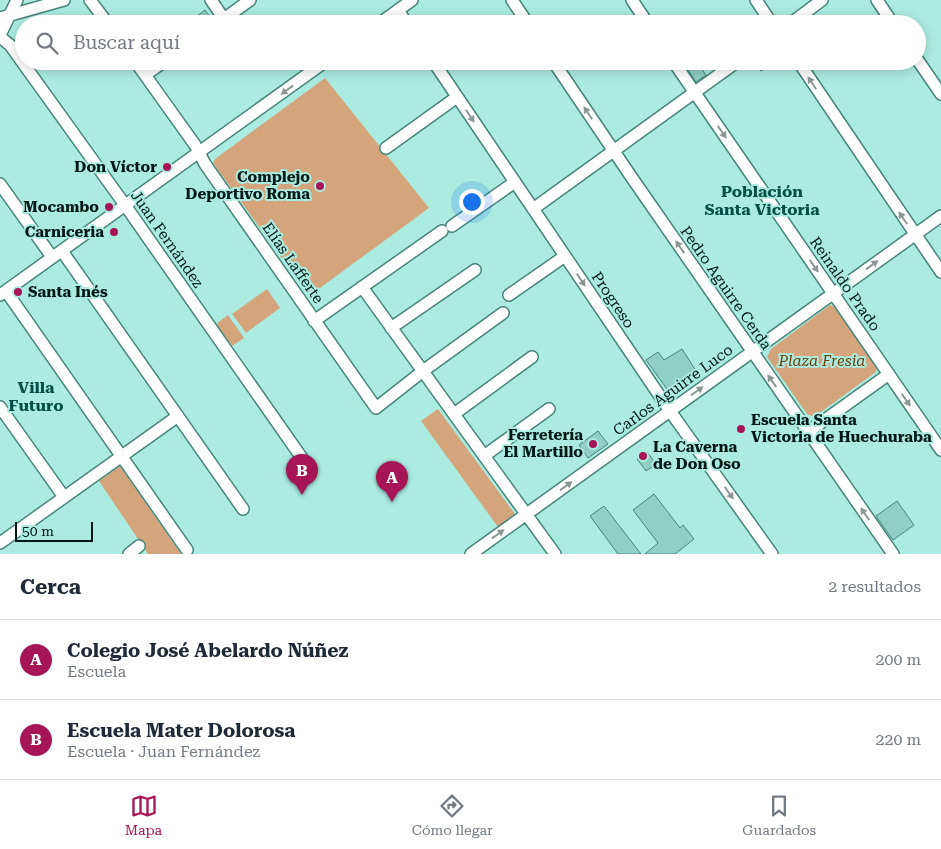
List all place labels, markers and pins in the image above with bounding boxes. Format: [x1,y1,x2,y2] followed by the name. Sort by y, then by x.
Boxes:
[74,158,157,176] place label: Don Víctor
[161,161,173,173] marker: Don Víctor
[185,168,310,203] place label: Complejo Deportivo Roma
[314,180,326,192] marker: Complejo Deportivo Roma
[23,198,99,216] place label: Mocambo
[103,201,115,213] marker: Mocambo
[25,223,104,241] place label: Carniceria
[108,226,120,238] marker: Carniceria
[28,283,108,301] place label: Santa Inés
[12,286,24,298] marker: Santa Inés
[751,411,932,446] place label: Escuela Santa Victoria de Huechuraba
[735,423,747,435] marker: Escuela Santa Victoria de Huechuraba
[504,426,583,461] place label: Ferretería El Martillo
[587,438,599,450] marker: Ferretería El Martillo
[653,438,741,473] place label: La Caverna de Don Oso
[637,450,649,462] marker: La Caverna de Don Oso
[286,454,318,495] pin: B
[376,461,408,502] pin: A

